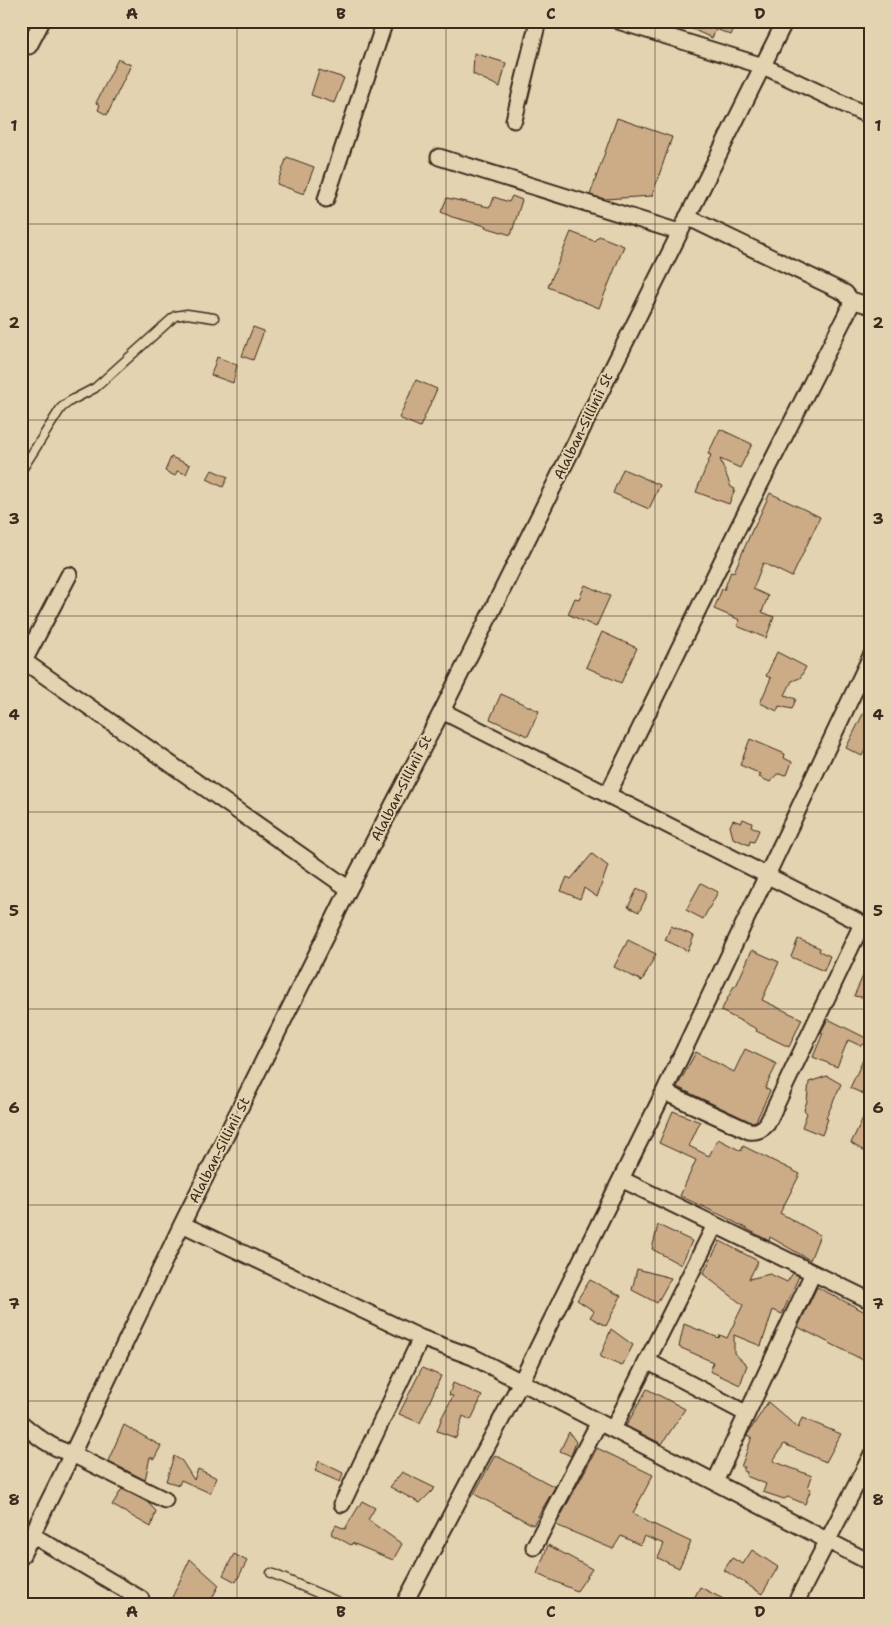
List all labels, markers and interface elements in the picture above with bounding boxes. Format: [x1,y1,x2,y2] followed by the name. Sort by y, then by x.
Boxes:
[126,3,138,24] text: A
[336,3,346,24] text: B
[546,3,556,24] text: C
[754,3,766,24] text: D
[10,115,18,136] text: 1
[874,115,882,136] text: 1
[8,312,20,333] text: 2
[872,312,884,333] text: 2
[549,370,617,482] street label: Alalban-Sillinii St
[8,508,20,529] text: 3
[872,508,884,529] text: 3
[8,704,20,725] text: 4
[872,704,884,725] text: 4
[367,732,435,844] street label: Alalban-Sillinii St
[9,900,19,921] text: 5
[873,900,883,921] text: 5
[185,1094,253,1206] street label: Alalban-Sillinii St
[8,1097,20,1118] text: 6
[872,1097,884,1118] text: 6
[8,1293,20,1314] text: 7
[872,1293,884,1314] text: 7
[8,1489,20,1510] text: 8
[872,1489,884,1510] text: 8
[126,1601,138,1622] text: A
[336,1601,346,1622] text: B
[546,1601,556,1622] text: C
[754,1601,766,1622] text: D

